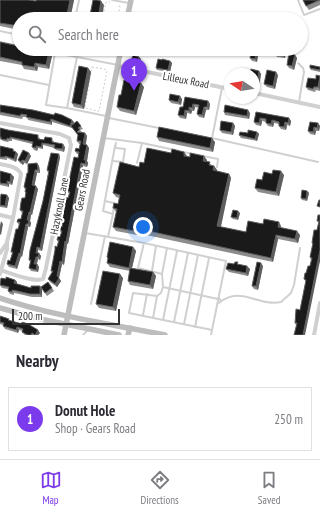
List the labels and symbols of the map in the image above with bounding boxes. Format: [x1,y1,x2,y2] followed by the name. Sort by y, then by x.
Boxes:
[121,58,147,91] pin: 1
[224,68,260,104] north arrow
[162,69,211,91] street label: Lilleux Road
[71,168,93,212] street label: Gears Road
[47,176,71,236] street label: Hazyknoll Lane
[133,217,153,237] your location
[12,307,120,326] scale bar

